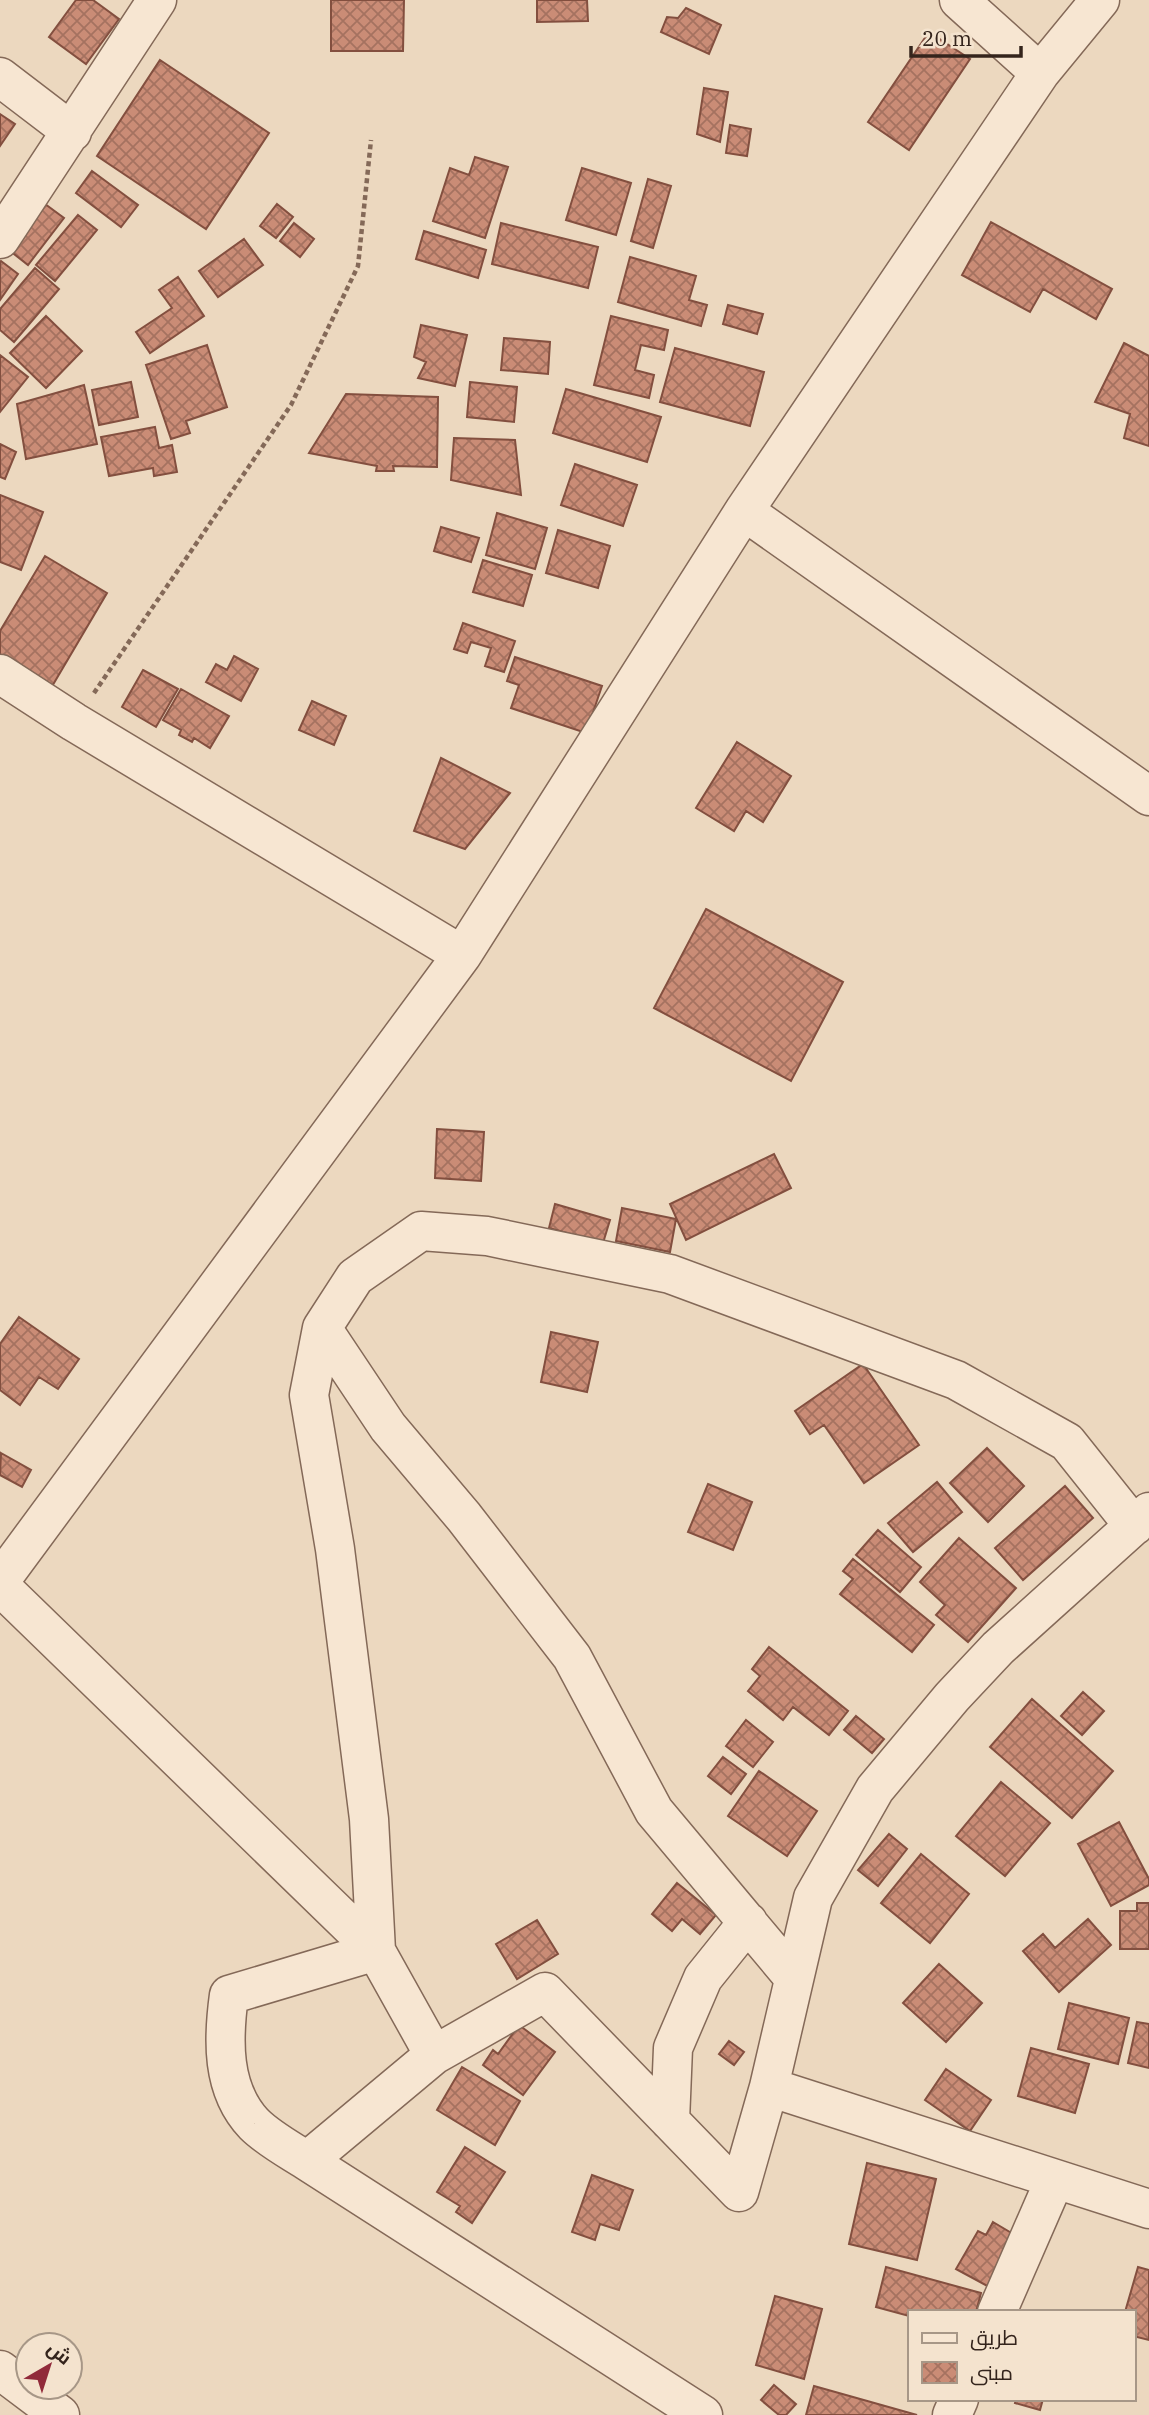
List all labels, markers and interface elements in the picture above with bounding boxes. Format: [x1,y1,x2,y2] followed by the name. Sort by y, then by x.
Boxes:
[911,14,1021,58] scale bar
[922,24,972,52] text: 20 m
[908,2310,1135,2401] legend
[970,2323,1018,2351] text: طريق
[14,2331,84,2401] north arrow
[43,2336,77,2370] text: ش
[970,2358,1013,2386] text: مبنى

